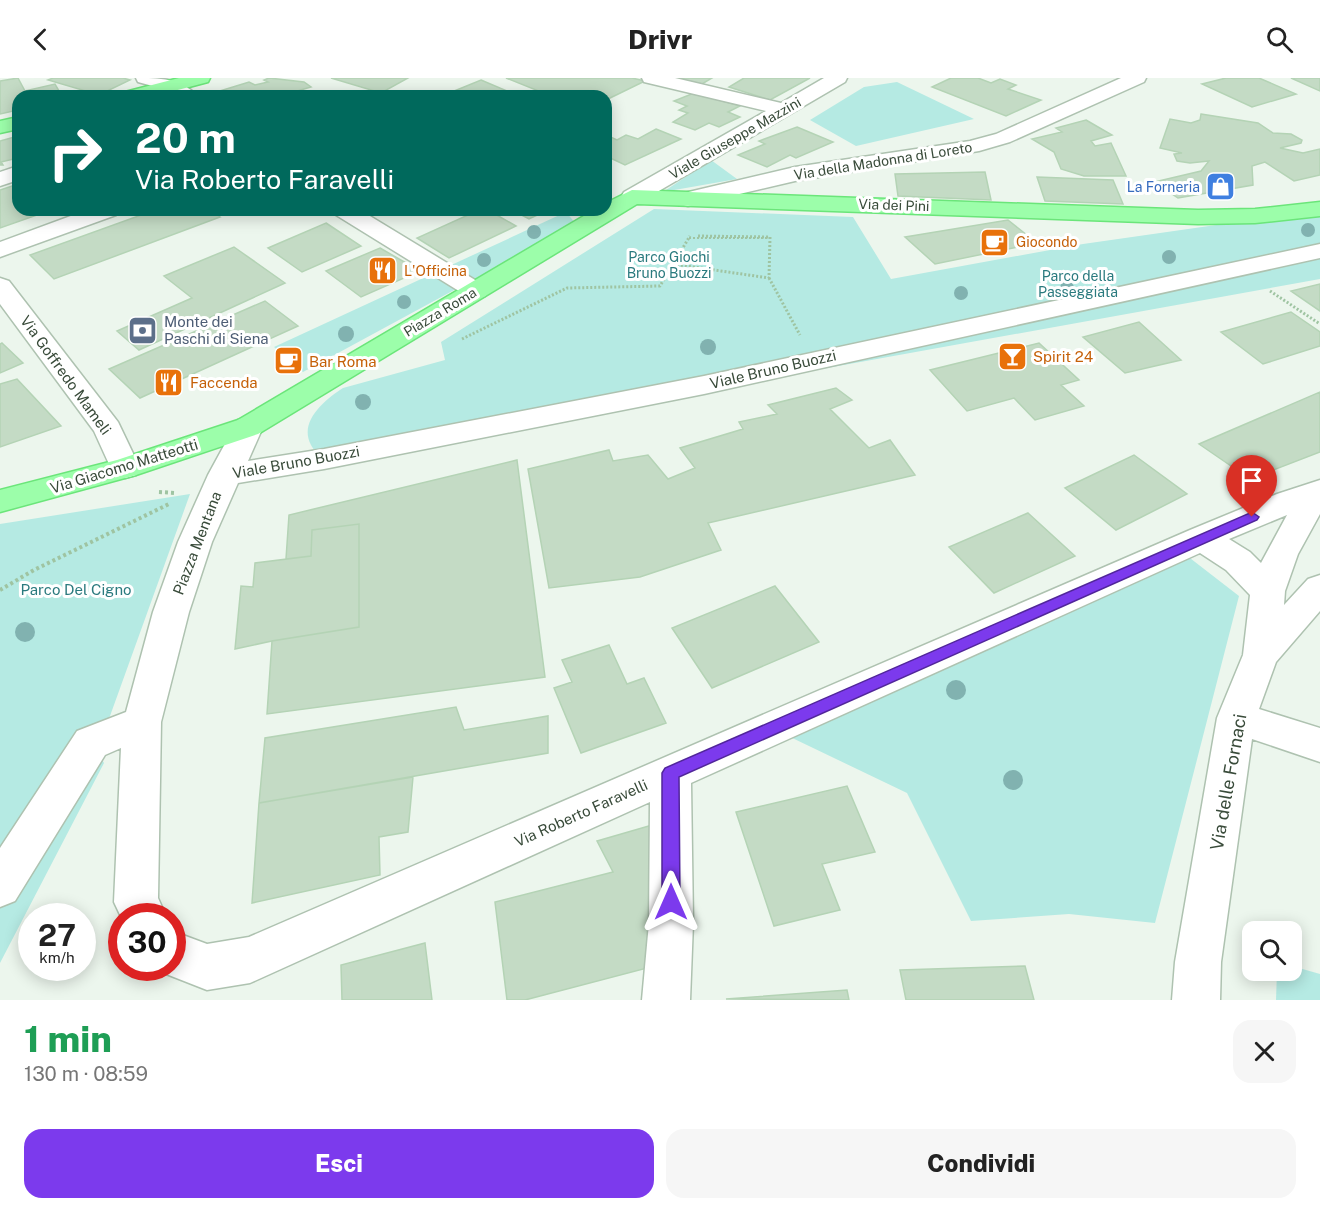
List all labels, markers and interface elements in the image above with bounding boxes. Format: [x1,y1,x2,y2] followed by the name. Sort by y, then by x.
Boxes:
[24,23,57,56] icon: back
[628,23,692,55] text: Drivr
[1263,23,1296,56] icon: search
[666,94,804,182] street label: Viale Giuseppe Mazzini
[135,113,236,162] text: 20 m
[36,114,114,192] icon: right
[793,139,973,183] street label: Via della Madonna di Loreto
[135,163,394,195] text: Via Roberto Faravelli
[1205,171,1237,203] shop icon: La Forneria
[1127,179,1200,195] place label: La Forneria
[858,196,930,214] street label: Via dei Pini
[979,226,1011,258] cafe icon: Giocondo
[1016,234,1078,250] place label: Giocondo
[627,249,711,281] park label: Parco Giochi Bruno Buozzi
[367,255,399,287] restaurant icon: L'Officina
[404,263,467,279] place label: L'Officina
[1038,268,1118,300] park label: Parco della Passeggiata
[401,284,479,340] street label: Piazza Roma
[17,312,115,438] street label: Via Goffredo Mameli
[164,313,269,347] place label: Monte dei Paschi di Siena
[127,314,159,346] bank icon: Monte dei Paschi di Siena
[996,340,1028,372] bar icon: Spirit 24
[272,345,304,377] cafe icon: Bar Roma
[708,346,838,392] street label: Viale Bruno Buozzi
[1033,348,1093,365] place label: Spirit 24
[309,353,377,370] place label: Bar Roma
[153,366,185,398] restaurant icon: Faccenda
[190,374,258,391] place label: Faccenda
[48,435,200,497] street label: Via Giacomo Matteotti
[231,442,361,482] street label: Viale Bruno Buozzi
[1226,455,1277,517] pin
[1235,464,1268,497] icon: arrive
[170,489,224,597] street label: Piazza Mentana
[20,581,132,598] park label: Parco Del Cigno
[1206,712,1250,852] street label: Via delle Fornaci
[512,776,650,850] street label: Via Roberto Faravelli
[639,870,703,934] position arrow
[108,903,186,981] speed limit sign: 30
[38,917,76,953] text: 27
[1242,921,1302,981] map controls
[1242,921,1302,981] button: search
[39,949,75,966] text: km/h
[24,1018,112,1060] text: 1 min
[1233,1020,1296,1083] button: close
[24,1062,148,1086] text: 130 m · 08:59
[24,1129,654,1198] button: Esci
[666,1129,1296,1198] button: Condividi

